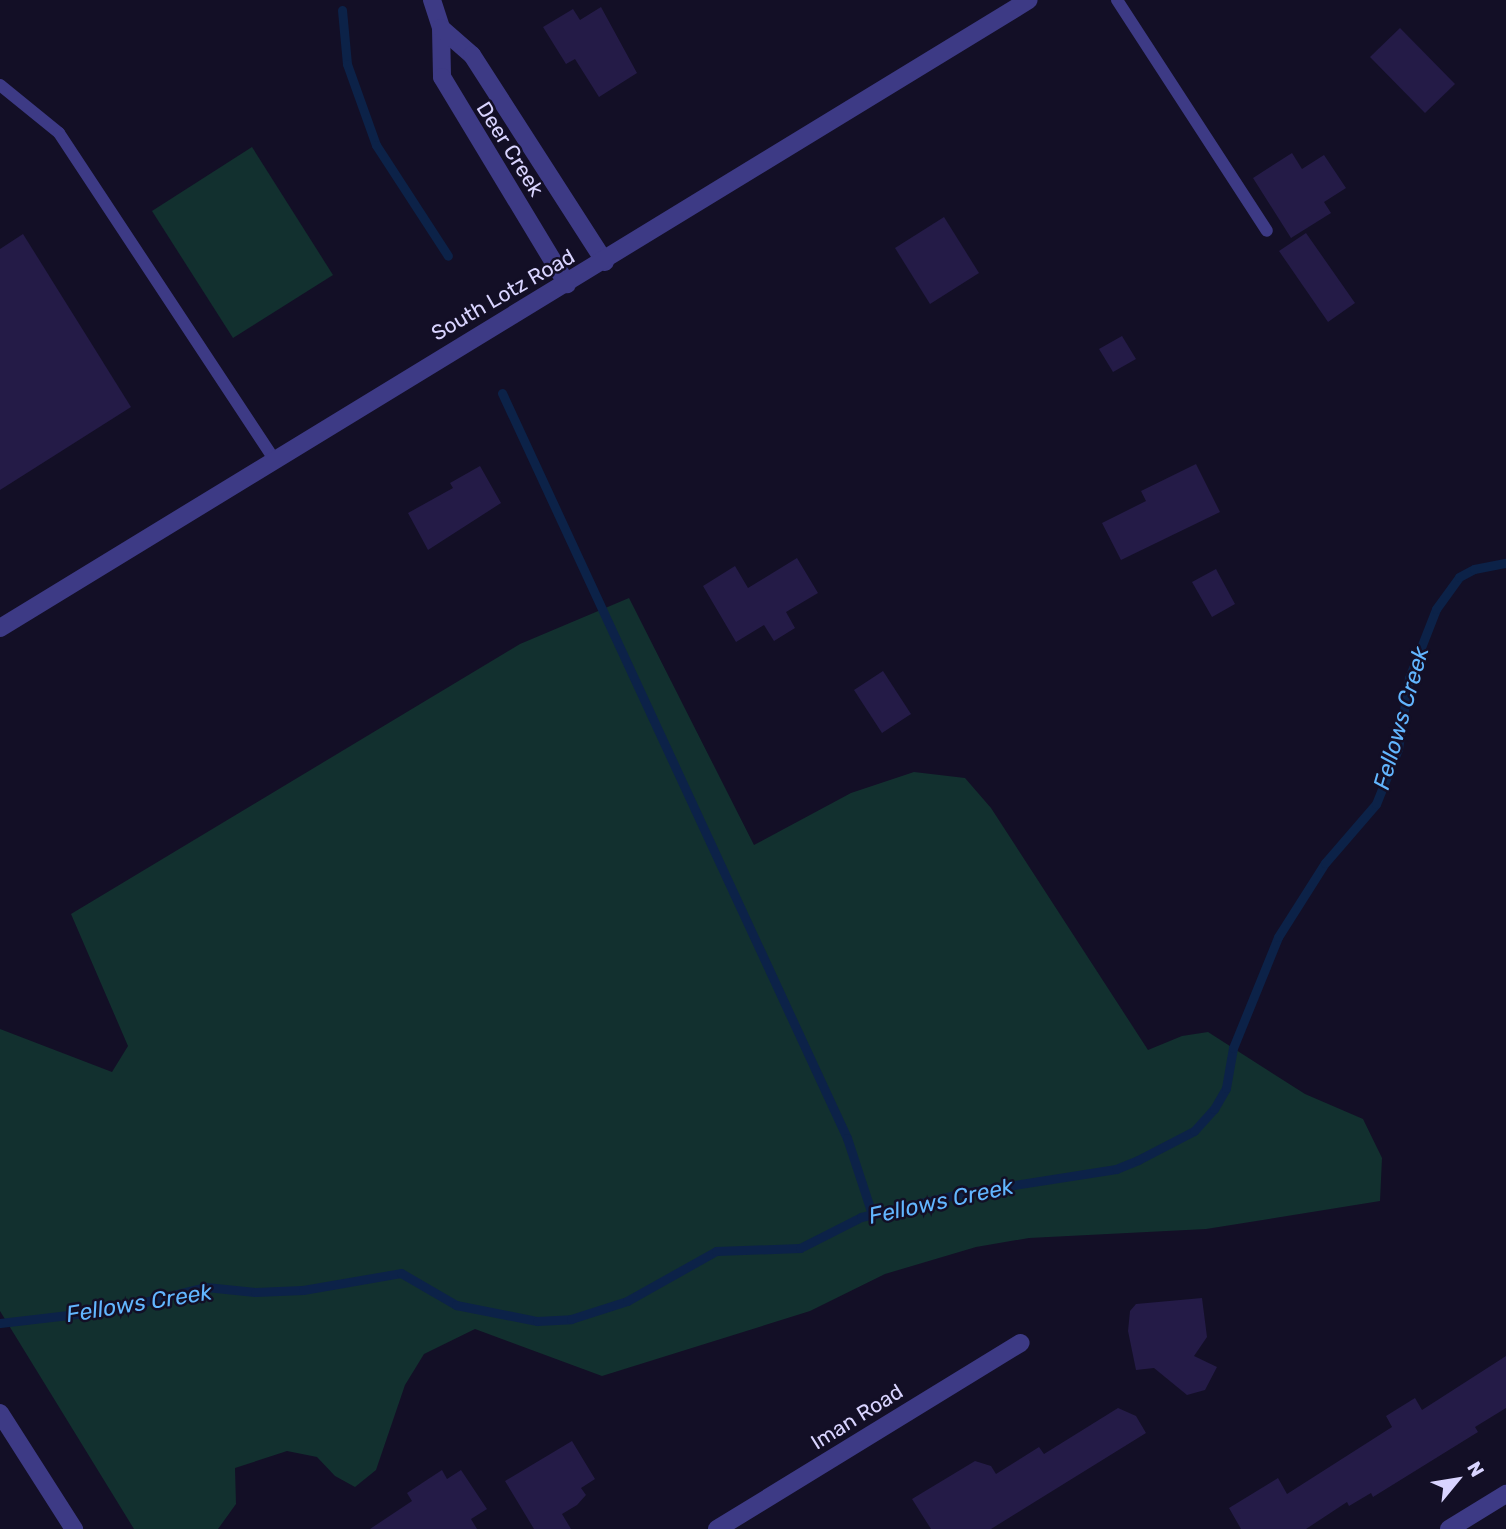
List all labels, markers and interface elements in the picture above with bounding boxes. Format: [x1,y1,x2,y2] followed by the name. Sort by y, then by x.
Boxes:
[471,97,549,201] street label: Deer Creek
[427,244,579,346] street label: South Lotz Road
[1367,643,1435,793] water label: Fellows Creek
[866,1172,1016,1230] water label: Fellows Creek
[64,1278,214,1328] water label: Fellows Creek
[806,1379,908,1455] street label: Iman Road
[1422,1445,1492,1515] north arrow
[1462,1458,1489,1481] text: N

